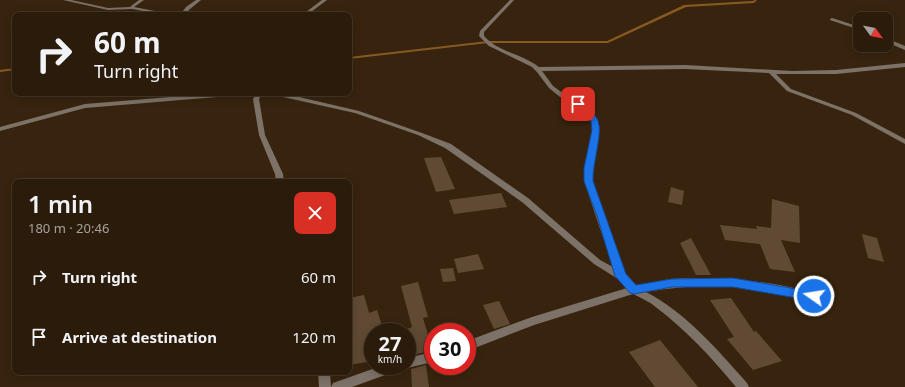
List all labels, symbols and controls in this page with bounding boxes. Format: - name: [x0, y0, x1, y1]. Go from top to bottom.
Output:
- north arrow: [853, 12, 893, 52]
- map controls: [853, 12, 893, 52]
- text: 60 m: [94, 23, 161, 61]
- icon: right: [28, 28, 80, 80]
- text: Turn right: [94, 59, 178, 83]
- pin: [561, 87, 595, 121]
- icon: arrive: [567, 93, 589, 115]
- text: 1 min: [28, 187, 93, 220]
- button: close: [294, 192, 336, 234]
- text: 180 m · 20:46: [28, 219, 109, 237]
- icon: right: [28, 266, 50, 288]
- text: Turn right: [62, 267, 137, 287]
- text: 60 m: [301, 267, 336, 287]
- position arrow: [793, 275, 835, 317]
- speed limit sign: 30: [424, 323, 476, 375]
- icon: arrive: [28, 326, 50, 348]
- text: Arrive at destination: [62, 327, 217, 347]
- text: 120 m: [292, 327, 336, 347]
- text: 27: [379, 330, 401, 357]
- text: km/h: [378, 352, 402, 366]

